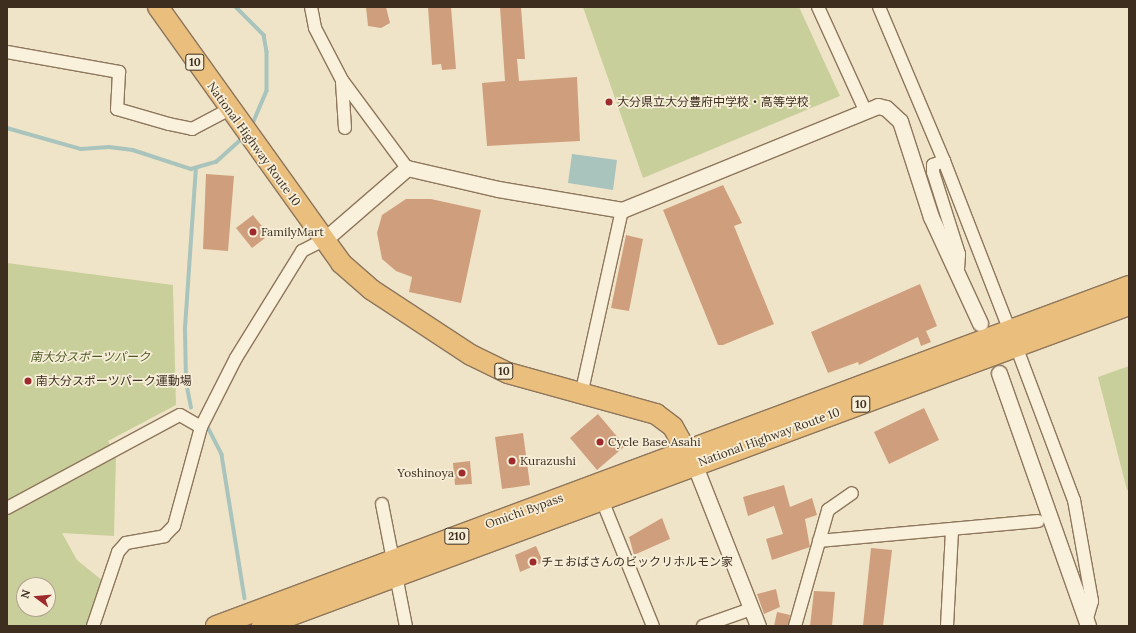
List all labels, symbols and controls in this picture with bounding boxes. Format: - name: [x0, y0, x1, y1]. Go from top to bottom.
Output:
- road number: 10: [185, 53, 205, 71]
- street label: National Highway Route 10: [204, 79, 304, 209]
- place label: 大分県立大分豊府中学校・高等学校: [617, 95, 809, 109]
- marker: 大分県立大分豊府中学校・高等学校: [604, 97, 614, 107]
- place label: FamilyMart: [261, 225, 324, 239]
- marker: FamilyMart: [248, 227, 258, 237]
- park label: 南大分スポーツパーク: [30, 350, 150, 364]
- road number: 10: [494, 362, 514, 380]
- place label: 南大分スポーツパーク運動場: [36, 374, 192, 388]
- marker: 南大分スポーツパーク運動場: [23, 376, 33, 386]
- road number: 10: [851, 395, 871, 413]
- street label: National Highway Route 10: [696, 405, 842, 469]
- place label: Cycle Base Asahi: [608, 435, 701, 449]
- marker: Cycle Base Asahi: [595, 437, 605, 447]
- place label: Kurazushi: [520, 454, 576, 468]
- marker: Kurazushi: [507, 456, 517, 466]
- place label: Yoshinoya: [397, 466, 454, 480]
- marker: Yoshinoya: [457, 468, 467, 478]
- street label: Omichi Bypass: [483, 490, 565, 532]
- road number: 210: [444, 527, 470, 545]
- place label: チェおばさんのビックリホルモン家: [541, 555, 733, 569]
- marker: チェおばさんのビックリホルモン家: [528, 557, 538, 567]
- north arrow: [16, 577, 56, 617]
- text: N: [18, 588, 33, 600]

